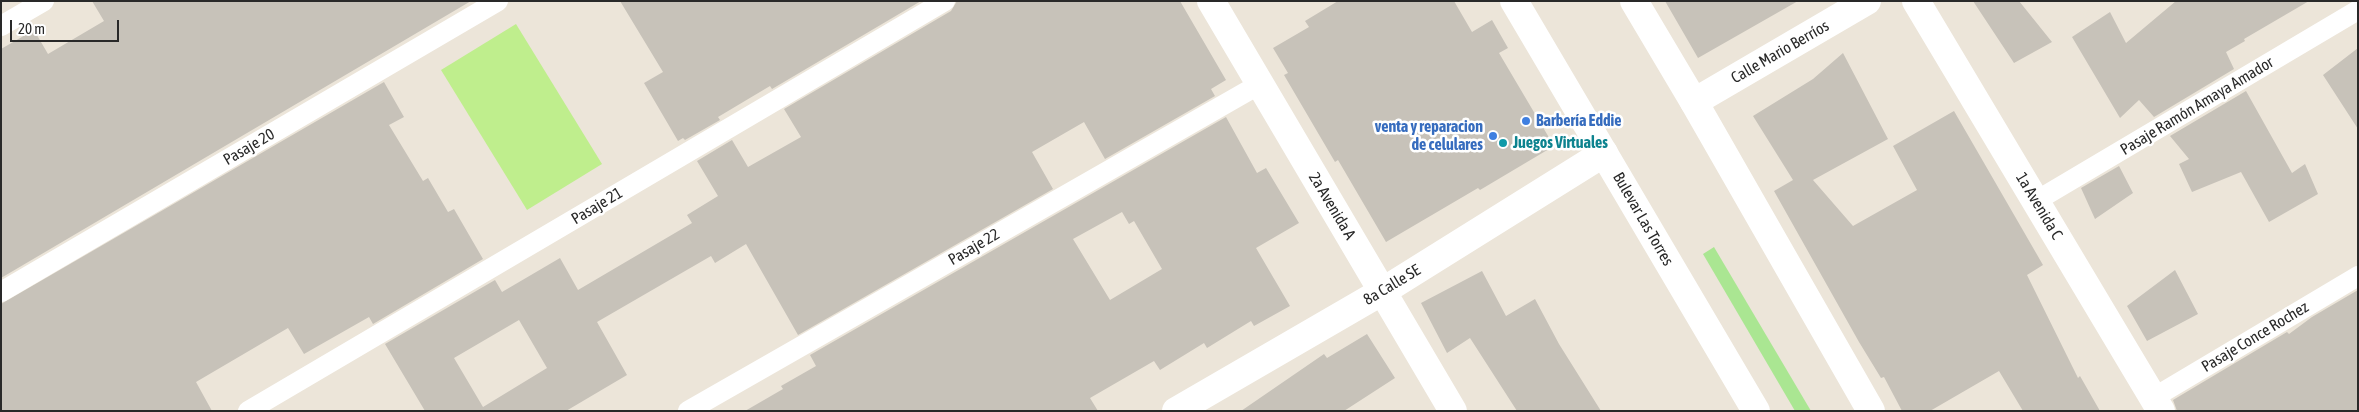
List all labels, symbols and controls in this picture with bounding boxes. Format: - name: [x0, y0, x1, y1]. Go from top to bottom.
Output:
- scale bar: [12, 10, 121, 42]
- street label: Calle Mario Berríos: [1728, 16, 1832, 88]
- text: 20 m: [18, 20, 45, 37]
- street label: Pasaje Ramón Amaya Amador: [2117, 53, 2277, 159]
- place label: Barbería Eddie: [1536, 111, 1622, 131]
- marker: Barbería Eddie: [1520, 115, 1532, 127]
- place label: venta y reparacion de celulares: [1375, 117, 1483, 155]
- street label: Pasaje 20: [220, 125, 278, 169]
- marker: venta y reparacion de celulares: [1487, 130, 1499, 142]
- place label: Juegos Virtuales: [1513, 133, 1608, 153]
- marker: Juegos Virtuales: [1497, 137, 1509, 149]
- street label: 2a Avenida A: [1304, 169, 1360, 243]
- street label: Bulevar Las Torres: [1609, 169, 1677, 269]
- street label: 1a Avenida C: [2012, 169, 2066, 243]
- street label: Pasaje 21: [568, 183, 626, 229]
- street label: Pasaje 22: [945, 225, 1003, 269]
- street label: 8a Calle SE: [1360, 261, 1424, 309]
- street label: Pasaje Conce Rochez: [2198, 298, 2312, 376]

